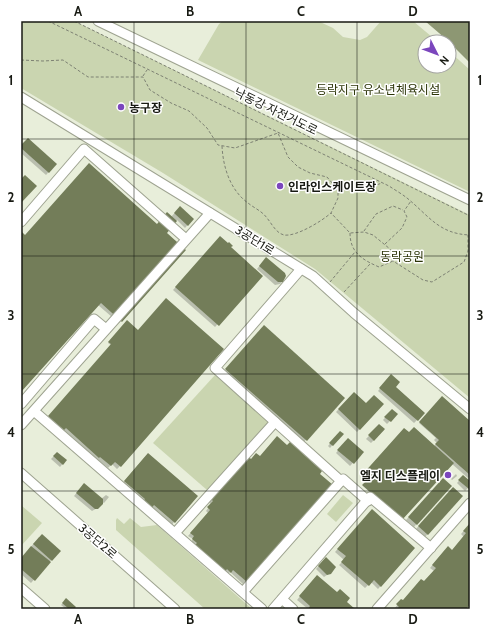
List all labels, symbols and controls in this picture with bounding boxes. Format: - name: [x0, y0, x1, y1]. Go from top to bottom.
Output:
- text: A: [74, 3, 83, 19]
- text: B: [186, 3, 194, 19]
- text: C: [297, 3, 305, 19]
- text: D: [408, 3, 418, 19]
- north arrow: [417, 34, 457, 74]
- text: N: [437, 53, 452, 68]
- text: 1: [9, 72, 13, 88]
- text: 1: [478, 72, 482, 88]
- park label: 등락지구 유소년체육시설: [316, 82, 440, 97]
- street label: 낙동강 자전거도로: [232, 84, 320, 138]
- place label: 농구장: [129, 100, 162, 115]
- marker: 농구장: [116, 102, 126, 112]
- place label: 인라인스케이트장: [288, 179, 376, 194]
- marker: 인라인스케이트장: [275, 181, 285, 191]
- text: 2: [8, 189, 15, 205]
- text: 2: [477, 189, 484, 205]
- street label: 3공단1로: [233, 222, 277, 258]
- park label: 동락공원: [380, 249, 424, 264]
- text: 3: [7, 307, 15, 323]
- text: 3: [476, 307, 484, 323]
- text: 4: [7, 424, 15, 440]
- text: 4: [476, 424, 484, 440]
- place label: 엘지 디스플레이: [360, 468, 440, 483]
- marker: 엘지 디스플레이: [443, 470, 453, 480]
- street label: 3공단2로: [76, 520, 120, 562]
- text: 5: [8, 541, 15, 557]
- text: 5: [477, 541, 484, 557]
- text: A: [74, 611, 83, 627]
- text: B: [186, 611, 194, 627]
- text: C: [297, 611, 305, 627]
- text: D: [408, 611, 418, 627]

